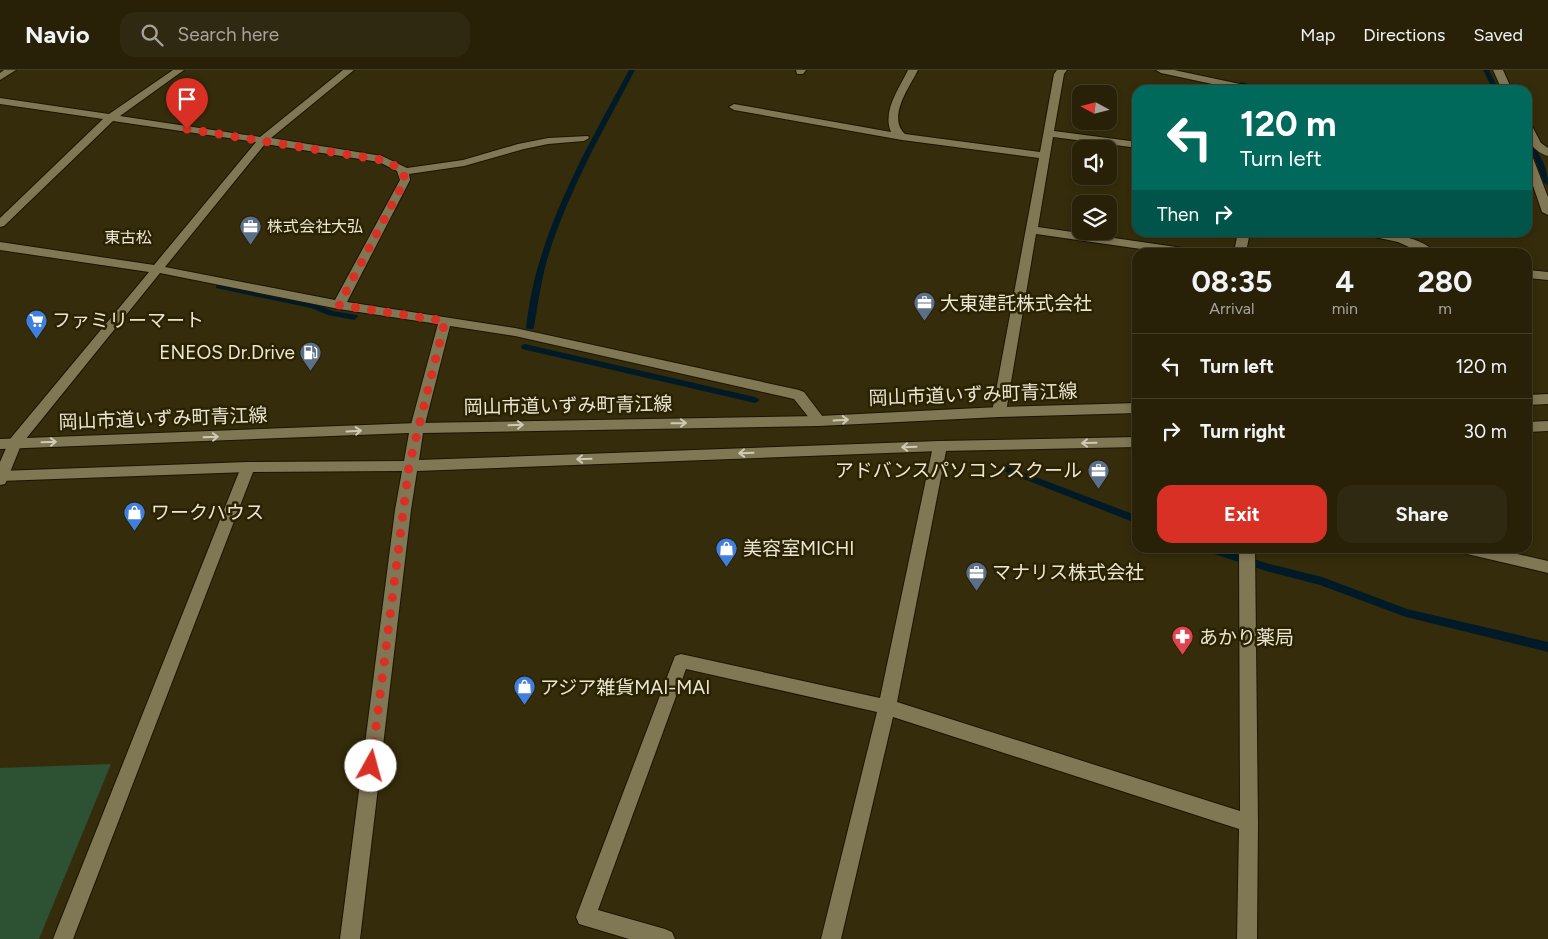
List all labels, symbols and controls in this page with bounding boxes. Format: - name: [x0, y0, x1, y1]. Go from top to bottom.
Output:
- search box: [120, 12, 470, 57]
- text: Navio: [25, 20, 90, 49]
- icon: search: [138, 21, 166, 49]
- text: Search here: [178, 23, 279, 46]
- text: Map: [1300, 24, 1335, 46]
- text: Directions: [1363, 24, 1445, 46]
- text: Saved: [1473, 24, 1523, 46]
- pin: [166, 78, 208, 129]
- icon: arrive: [173, 85, 201, 113]
- north arrow: [1072, 85, 1118, 130]
- map controls: [1072, 85, 1117, 240]
- text: 120 m: [1240, 103, 1337, 145]
- icon: left: [1157, 105, 1222, 170]
- button: sound: [1072, 140, 1117, 185]
- text: Turn left: [1240, 145, 1322, 172]
- button: layers: [1072, 195, 1117, 240]
- icon: right: [1209, 200, 1237, 228]
- text: Then: [1157, 203, 1199, 226]
- office icon: 株式会社大弘: [239, 214, 263, 245]
- place label: 株式会社大弘: [267, 217, 363, 236]
- district label: 東古松: [104, 228, 152, 247]
- text: 08:35: [1191, 263, 1272, 300]
- text: 4: [1335, 263, 1354, 300]
- text: 280: [1417, 263, 1473, 300]
- office icon: 大東建託株式会社: [912, 291, 936, 322]
- place label: 大東建託株式会社: [940, 292, 1092, 315]
- text: Arrival: [1209, 299, 1254, 318]
- text: min: [1332, 299, 1358, 318]
- text: m: [1438, 299, 1452, 318]
- supermarket icon: ファミリーマート: [24, 308, 48, 339]
- place label: ファミリーマート: [52, 309, 204, 332]
- fuel station icon: ENEOS Dr.Drive: [299, 340, 323, 371]
- place label: ENEOS Dr.Drive: [159, 341, 295, 364]
- icon: left: [1157, 352, 1185, 380]
- text: Turn left: [1200, 355, 1274, 378]
- text: 120 m: [1455, 355, 1507, 378]
- street label: 岡山市道いずみ町青江線: [868, 379, 1078, 410]
- street label: 岡山市道いずみ町青江線: [463, 392, 673, 419]
- street label: 岡山市道いずみ町青江線: [58, 403, 268, 434]
- one-way arrow: [833, 415, 849, 424]
- icon: right: [1157, 417, 1185, 445]
- one-way arrow: [670, 418, 687, 428]
- text: Turn right: [1200, 420, 1286, 443]
- text: 30 m: [1464, 420, 1507, 443]
- one-way arrow: [508, 421, 524, 430]
- one-way arrow: [346, 426, 362, 436]
- one-way arrow: [203, 432, 219, 441]
- one-way arrow: [40, 438, 56, 447]
- one-way arrow: [1081, 438, 1098, 448]
- one-way arrow: [901, 442, 917, 451]
- one-way arrow: [739, 448, 755, 458]
- one-way arrow: [576, 454, 592, 464]
- office icon: アドバンスパソコンスクール: [1086, 458, 1110, 489]
- place label: アドバンスパソコンスクール: [835, 459, 1082, 482]
- button: Exit: [1157, 485, 1327, 543]
- button: Share: [1337, 485, 1507, 543]
- shop icon: ワークハウス: [123, 500, 147, 531]
- place label: ワークハウス: [151, 501, 264, 524]
- shop icon: 美容室MICHI: [715, 536, 739, 567]
- place label: 美容室MICHI: [743, 537, 854, 560]
- office icon: マナリス株式会社: [964, 560, 988, 591]
- place label: マナリス株式会社: [992, 561, 1144, 584]
- pharmacy icon: あかり薬局: [1171, 625, 1195, 656]
- place label: あかり薬局: [1199, 626, 1294, 649]
- shop icon: アジア雑貨MAI-MAI: [512, 675, 536, 706]
- place label: アジア雑貨MAI-MAI: [540, 676, 710, 699]
- position arrow: [344, 739, 396, 791]

